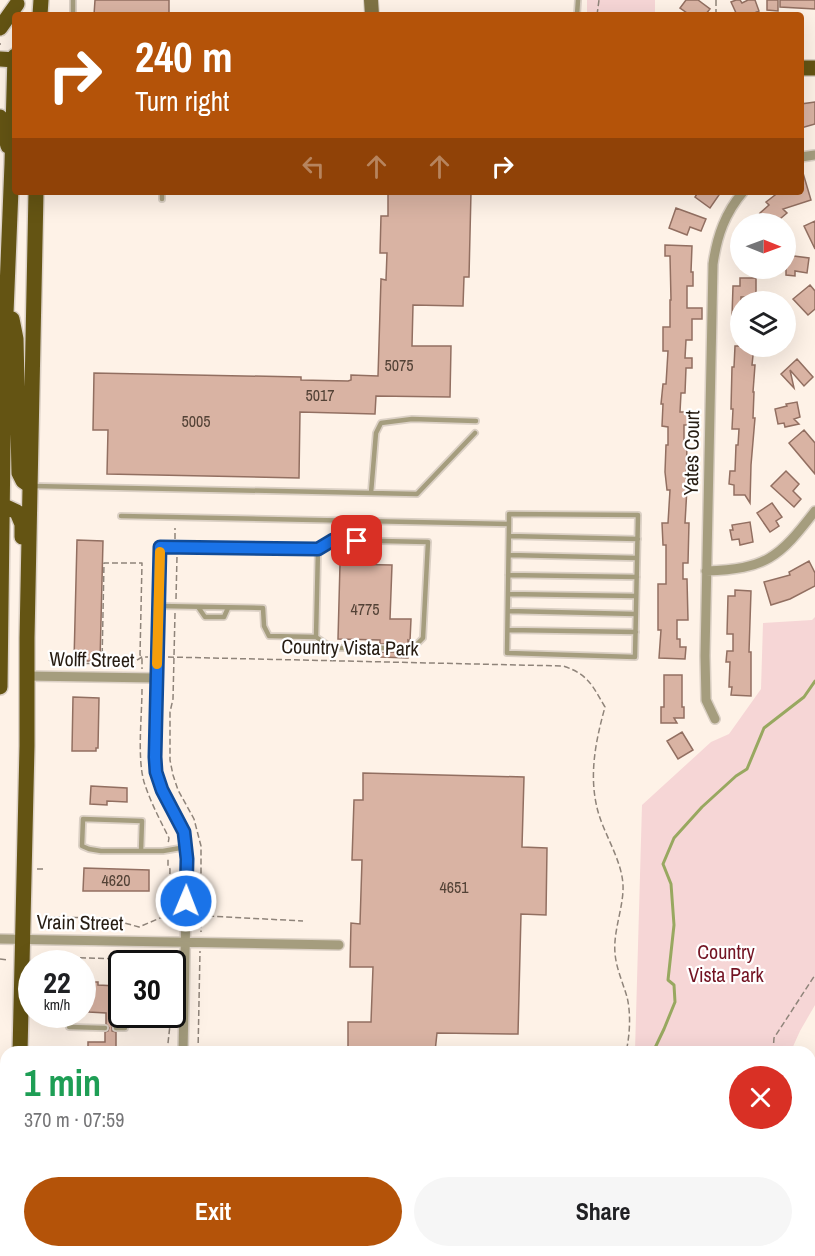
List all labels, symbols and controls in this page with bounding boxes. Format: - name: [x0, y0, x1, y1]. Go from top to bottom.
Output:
- text: 240 m: [135, 29, 233, 85]
- icon: right: [36, 36, 114, 114]
- text: Turn right: [135, 83, 229, 119]
- icon: left: [297, 150, 330, 183]
- icon: ahead: [360, 150, 393, 183]
- icon: ahead: [423, 150, 456, 183]
- icon: right: [486, 150, 519, 183]
- north arrow: [730, 213, 796, 279]
- map controls: [730, 213, 796, 357]
- button: layers: [730, 291, 796, 357]
- house number: 5075: [384, 354, 414, 376]
- house number: 5017: [305, 384, 335, 406]
- house number: 5005: [181, 410, 211, 432]
- street label: Yates Court: [677, 410, 705, 496]
- pin: [331, 515, 382, 566]
- icon: arrive: [340, 524, 373, 557]
- house number: 4775: [350, 598, 380, 620]
- street label: Country Vista Park: [281, 632, 420, 662]
- street label: Wolff Street: [49, 645, 135, 673]
- house number: 4620: [101, 869, 131, 891]
- position arrow: [154, 869, 218, 933]
- house number: 4651: [439, 876, 469, 898]
- street label: Vrain Street: [36, 908, 124, 936]
- park label: Country Vista Park: [688, 938, 764, 988]
- speed limit sign: 30: [108, 950, 186, 1028]
- text: 22: [43, 962, 71, 1002]
- text: km/h: [44, 994, 70, 1015]
- text: 1 min: [24, 1059, 101, 1107]
- button: close: [729, 1066, 792, 1129]
- text: 370 m · 07:59: [24, 1106, 124, 1133]
- button: Exit: [24, 1177, 402, 1246]
- button: Share: [414, 1177, 792, 1246]

